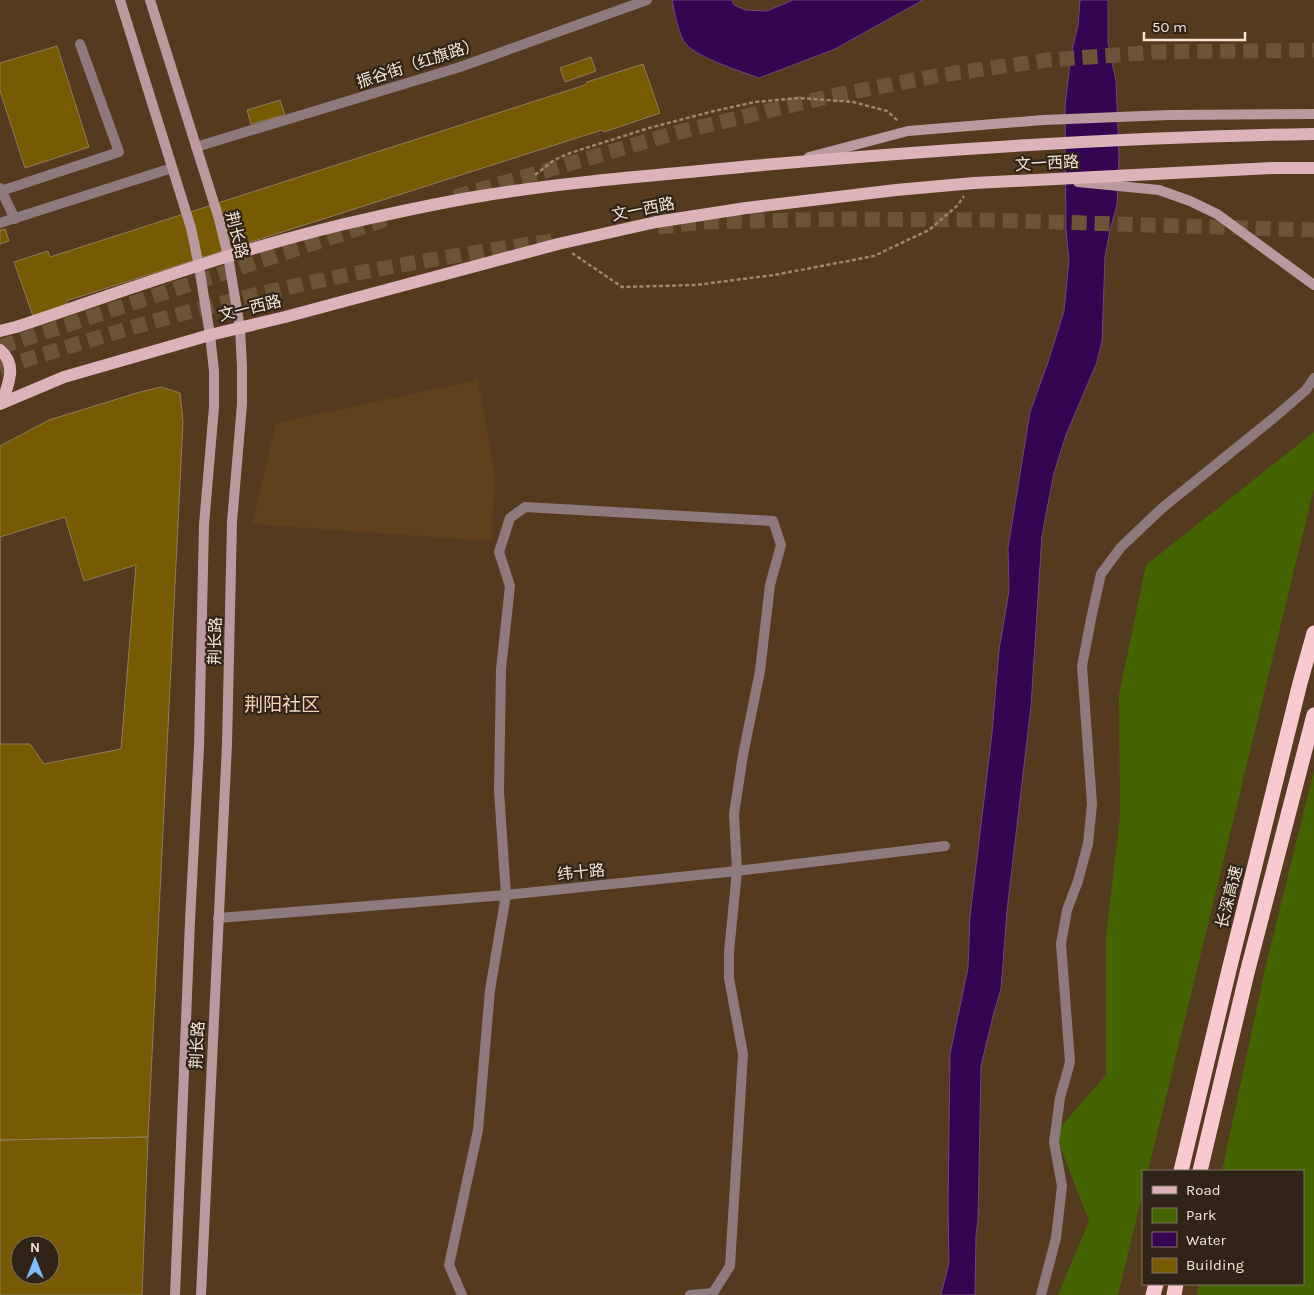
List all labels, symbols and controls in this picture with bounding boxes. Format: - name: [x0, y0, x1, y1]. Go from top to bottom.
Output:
- scale bar: [1144, 10, 1245, 42]
- text: 50 m: [1152, 18, 1187, 36]
- street label: 振谷街（红旗路）: [354, 34, 482, 92]
- street label: 文一西路: [1015, 152, 1079, 174]
- street label: 文一西路: [610, 194, 676, 224]
- street label: 荆长路: [222, 209, 252, 261]
- street label: 文一西路: [217, 291, 283, 325]
- street label: 荆长路: [205, 617, 225, 665]
- district label: 荆阳社区: [244, 694, 320, 716]
- street label: 纬十路: [556, 860, 606, 884]
- street label: 长深高速: [1212, 864, 1246, 930]
- street label: 荆长路: [186, 1021, 208, 1069]
- legend: [1142, 1170, 1304, 1285]
- text: Road: [1186, 1181, 1221, 1199]
- text: Park: [1186, 1206, 1216, 1224]
- text: Water: [1186, 1231, 1227, 1249]
- north arrow: [10, 1235, 60, 1285]
- text: N: [30, 1239, 40, 1256]
- text: Building: [1186, 1256, 1244, 1274]

